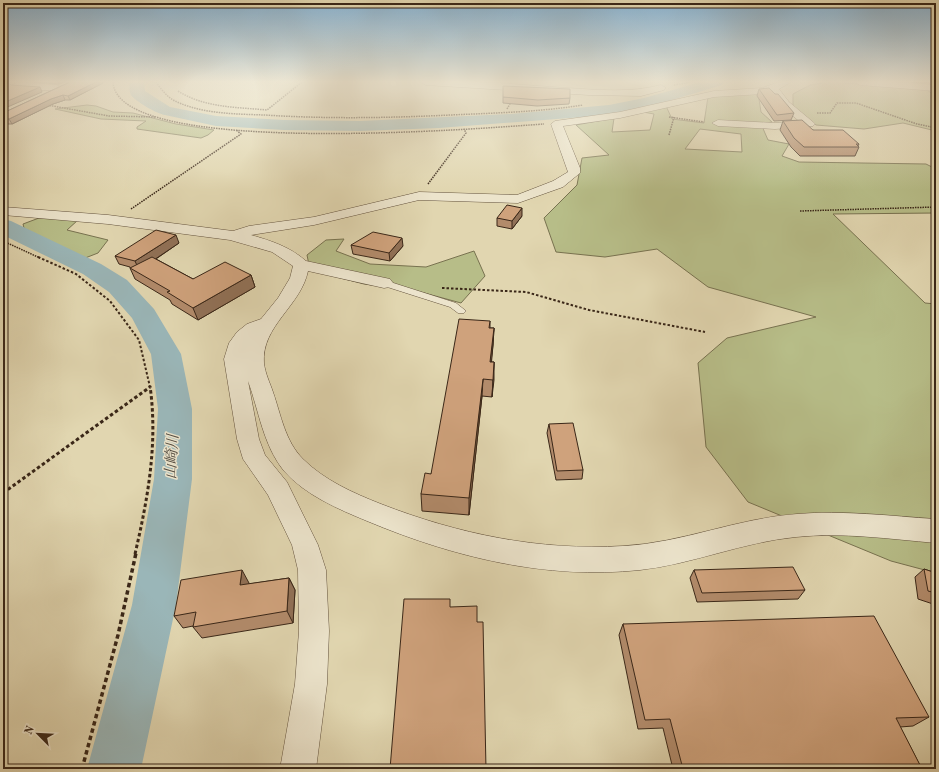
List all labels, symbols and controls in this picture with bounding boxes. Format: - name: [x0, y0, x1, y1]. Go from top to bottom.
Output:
- water label: 山崎川: [162, 432, 182, 480]
- north arrow: [18, 714, 58, 754]
- text: N: [24, 724, 37, 737]

